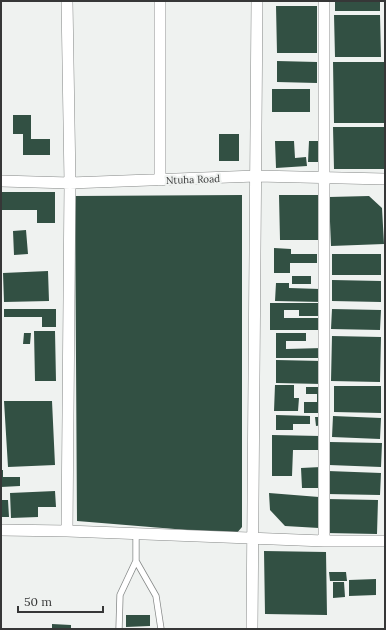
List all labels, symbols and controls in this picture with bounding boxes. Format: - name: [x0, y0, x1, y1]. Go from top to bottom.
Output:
- street label: Ntuha Road: [166, 172, 220, 187]
- scale bar: [18, 588, 103, 614]
- text: 50 m: [24, 594, 52, 609]

